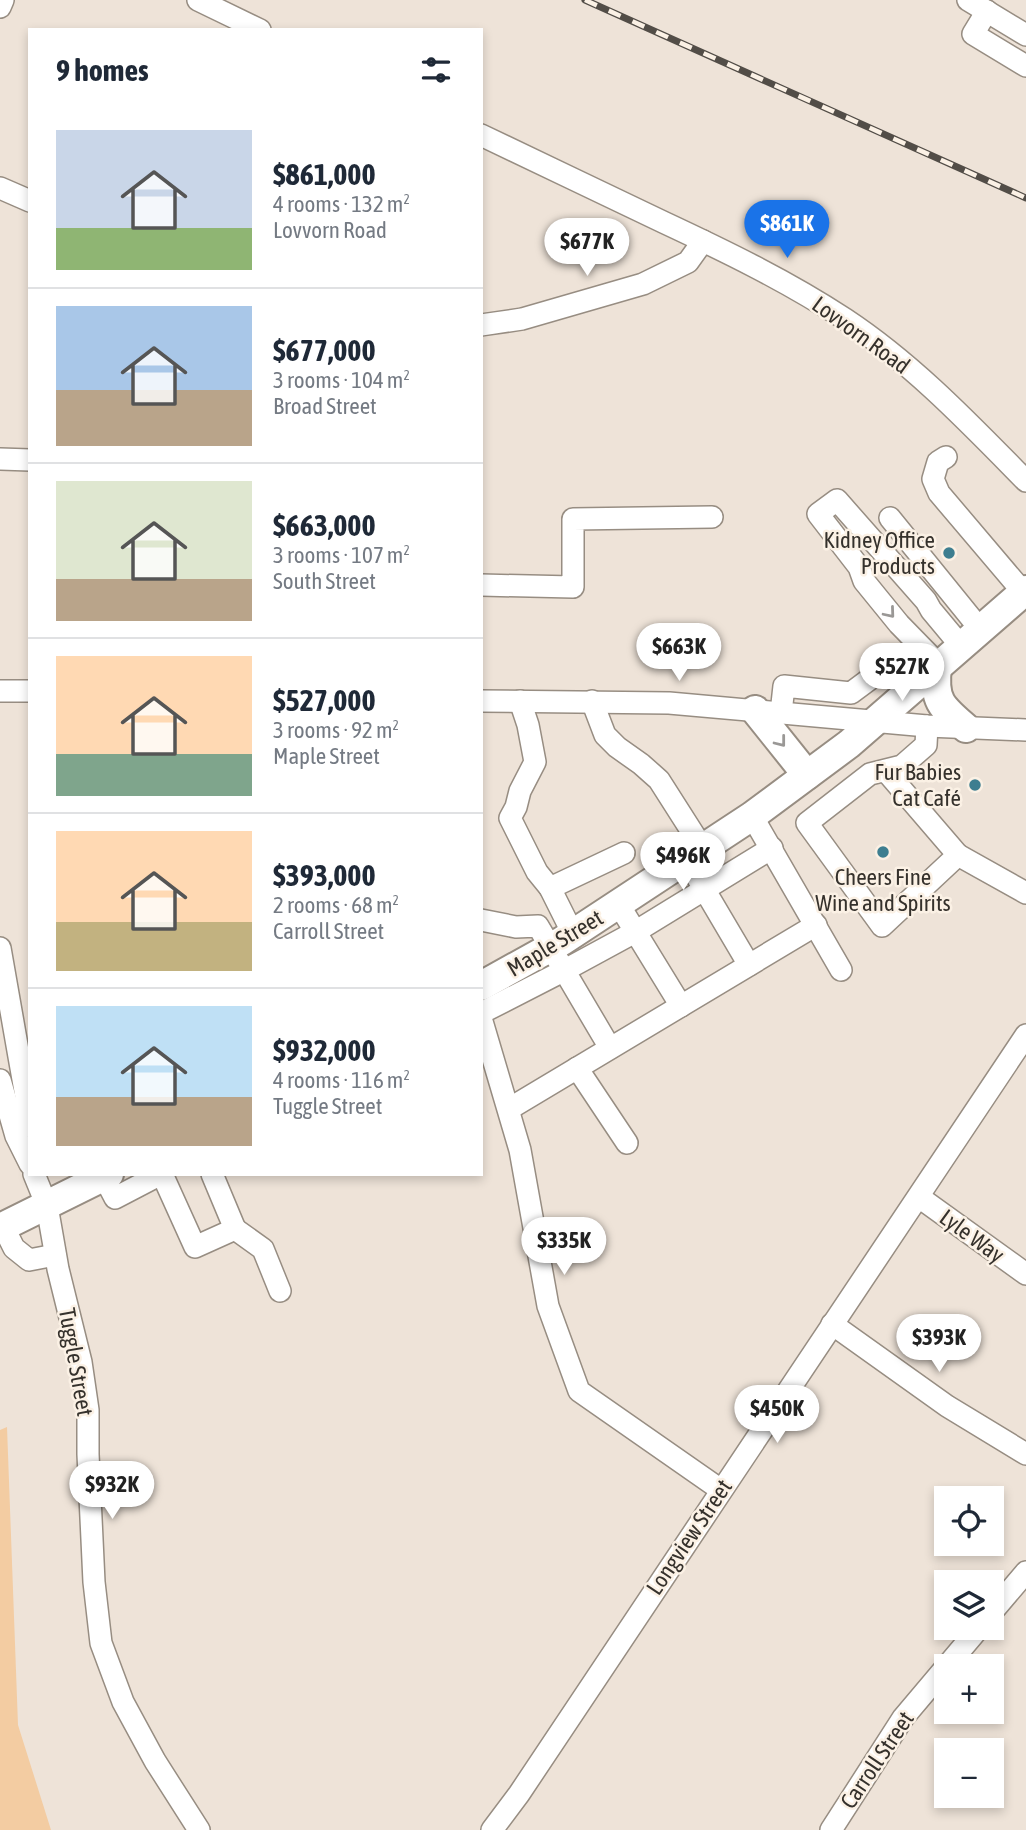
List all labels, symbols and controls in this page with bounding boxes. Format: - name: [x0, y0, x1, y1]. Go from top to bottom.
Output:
- icon: filters: [417, 51, 455, 89]
- text: 9 homes: [56, 53, 149, 87]
- text: $861,000: [273, 157, 376, 191]
- icon: home: [112, 158, 196, 242]
- text: 4 rooms · 132 m²: [273, 191, 410, 217]
- pin: $861K: [738, 201, 836, 260]
- text: $861K: [760, 210, 814, 236]
- text: Lovvorn Road: [273, 217, 387, 243]
- pin: $677K: [538, 218, 636, 278]
- text: $677K: [560, 228, 614, 254]
- street label: Lovvorn Road: [807, 291, 915, 379]
- text: $677,000: [273, 333, 376, 367]
- icon: home: [112, 334, 196, 418]
- text: 3 rooms · 104 m²: [273, 367, 410, 393]
- text: Broad Street: [273, 393, 377, 419]
- text: $663,000: [273, 508, 376, 542]
- icon: home: [112, 509, 196, 593]
- place label: Kidney Office Products: [823, 527, 935, 579]
- text: 3 rooms · 107 m²: [273, 542, 410, 568]
- marker: Kidney Office Products: [941, 545, 957, 561]
- text: South Street: [273, 568, 376, 594]
- one-way arrow: [882, 604, 894, 617]
- pin: $663K: [630, 624, 728, 683]
- text: $663K: [652, 633, 706, 659]
- pin: $527K: [853, 644, 951, 703]
- text: $527K: [875, 653, 929, 679]
- text: $527,000: [273, 683, 376, 717]
- icon: home: [112, 684, 196, 768]
- text: 3 rooms · 92 m²: [273, 717, 399, 743]
- one-way arrow: [773, 735, 786, 747]
- text: Maple Street: [273, 743, 380, 769]
- place label: Fur Babies Cat Café: [875, 759, 961, 811]
- marker: Fur Babies Cat Café: [967, 777, 983, 793]
- pin: $496K: [634, 832, 732, 892]
- text: $496K: [656, 842, 710, 868]
- marker: Cheers Fine Wine and Spirits: [875, 844, 891, 860]
- text: $393,000: [273, 858, 376, 892]
- icon: home: [112, 859, 196, 943]
- place label: Cheers Fine Wine and Spirits: [815, 864, 951, 916]
- text: 2 rooms · 68 m²: [273, 892, 399, 918]
- street label: Maple Street: [502, 904, 608, 982]
- text: Carroll Street: [273, 918, 384, 944]
- text: $932,000: [273, 1033, 376, 1067]
- icon: home: [112, 1034, 196, 1118]
- text: 4 rooms · 116 m²: [273, 1067, 410, 1093]
- text: Tuggle Street: [273, 1093, 382, 1119]
- street label: Lyle Way: [935, 1204, 1009, 1268]
- pin: $335K: [515, 1218, 613, 1277]
- text: $335K: [537, 1227, 591, 1253]
- street label: Tuggle Street: [54, 1306, 98, 1418]
- pin: $393K: [890, 1314, 988, 1374]
- text: $393K: [912, 1324, 966, 1350]
- pin: $450K: [728, 1386, 826, 1445]
- text: $450K: [750, 1395, 804, 1421]
- pin: $932K: [63, 1462, 161, 1521]
- text: $932K: [85, 1471, 139, 1497]
- street label: Longview Street: [641, 1475, 737, 1599]
- map controls: [934, 1486, 1004, 1808]
- button: locate: [934, 1486, 1004, 1556]
- button: layers: [934, 1570, 1004, 1640]
- button: +: [934, 1654, 1004, 1724]
- street label: Carroll Street: [835, 1707, 919, 1813]
- button: −: [934, 1738, 1004, 1808]

